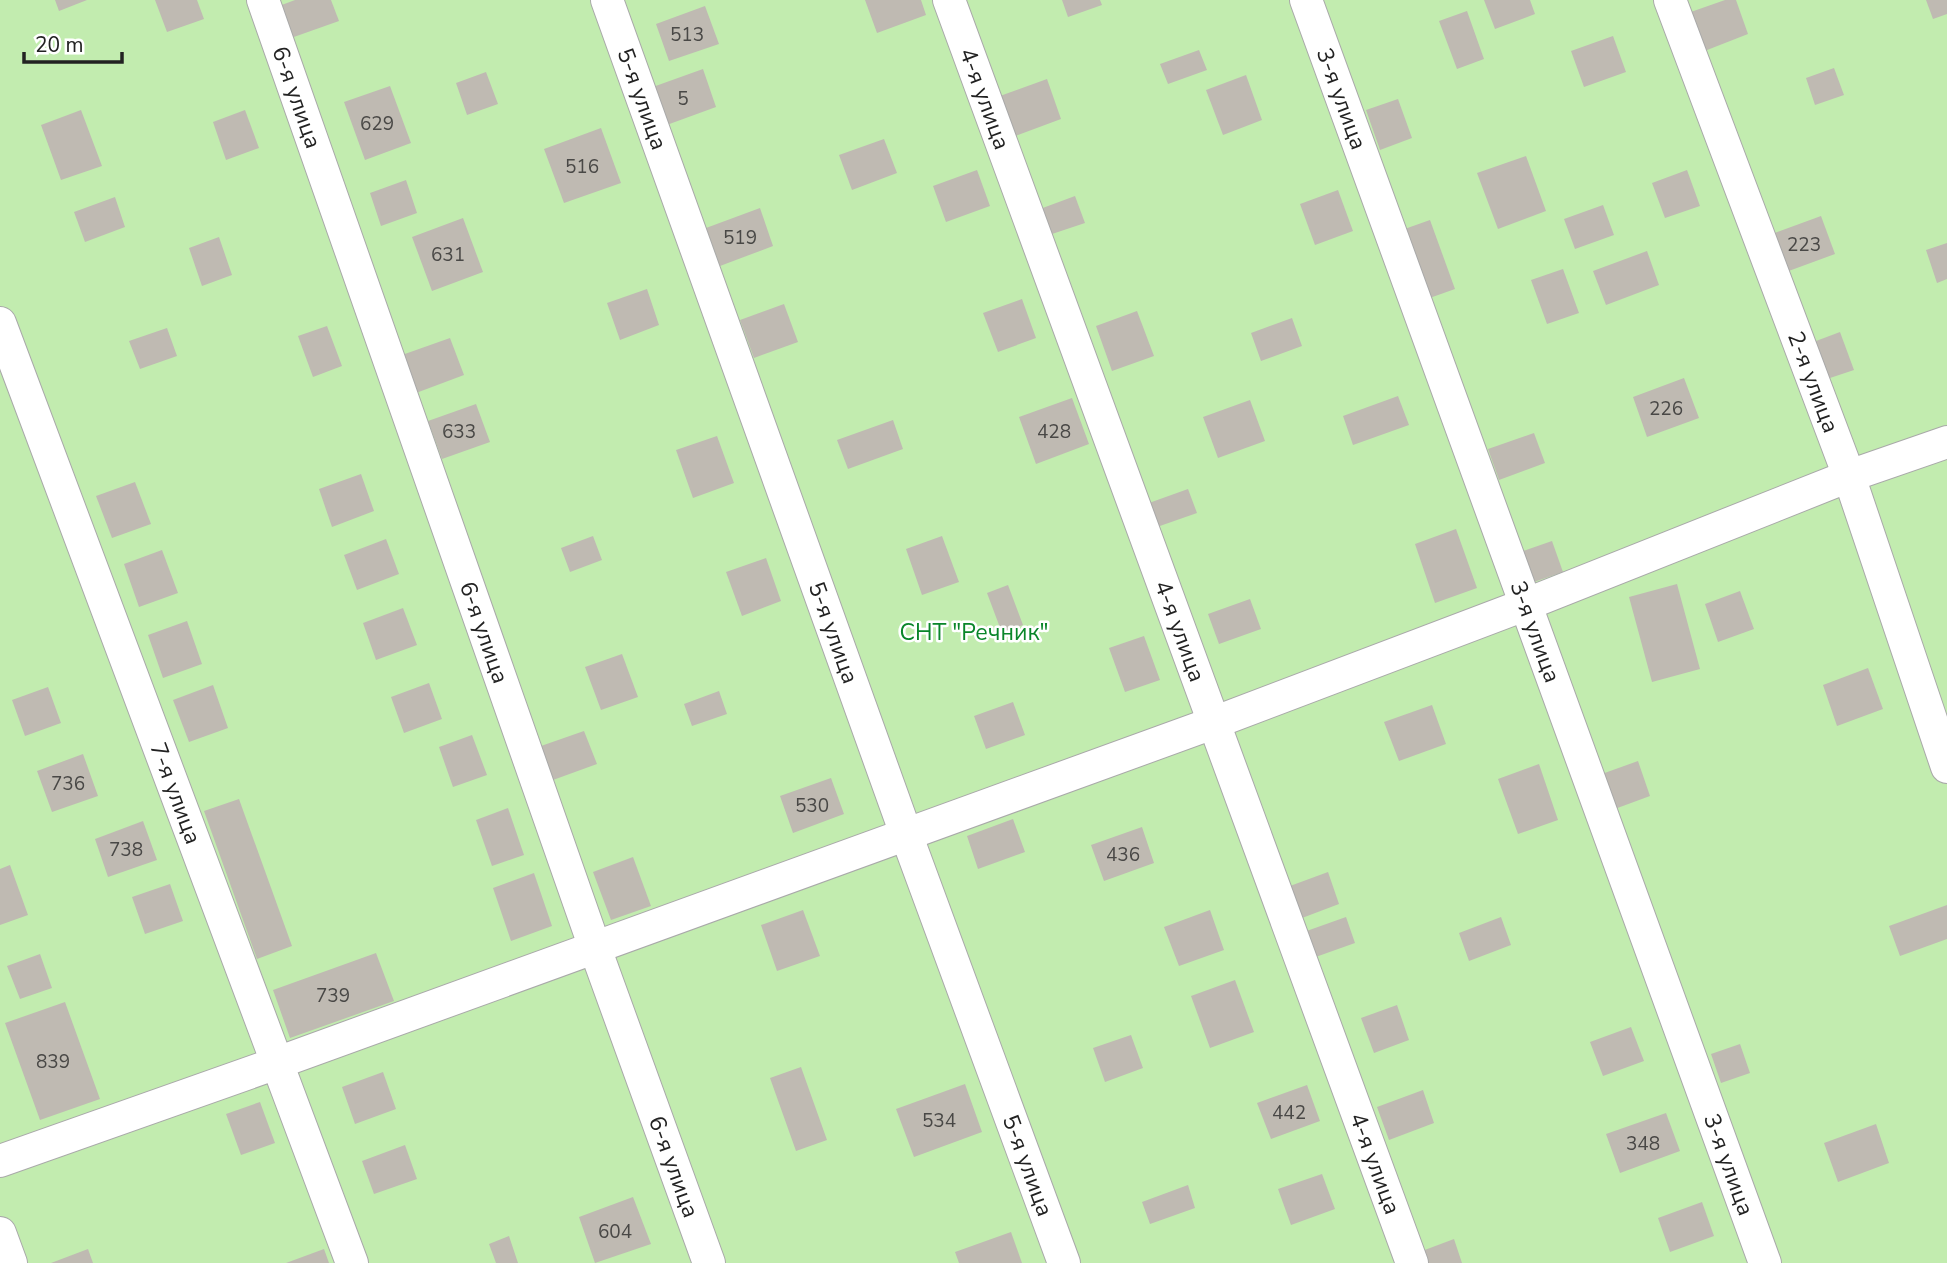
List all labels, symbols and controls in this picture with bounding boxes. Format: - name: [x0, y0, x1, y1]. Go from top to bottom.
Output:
- scale bar: [24, 21, 122, 65]
- house number: 513: [670, 22, 704, 48]
- text: 20 m: [35, 31, 84, 59]
- street label: 6-я улица: [264, 42, 329, 153]
- street label: 5-я улица: [609, 44, 674, 154]
- street label: 4-я улица: [952, 44, 1017, 154]
- street label: 3-я улица: [1309, 44, 1374, 154]
- house number: 5: [677, 86, 689, 112]
- house number: 629: [360, 111, 394, 137]
- house number: 516: [565, 154, 599, 180]
- house number: 519: [723, 225, 757, 251]
- house number: 223: [1787, 232, 1821, 258]
- house number: 631: [431, 242, 465, 268]
- street label: 2-я улица: [1780, 327, 1846, 437]
- house number: 226: [1649, 396, 1683, 422]
- house number: 633: [442, 419, 476, 445]
- house number: 428: [1037, 419, 1071, 445]
- street label: 4-я улица: [1147, 576, 1213, 686]
- street label: 6-я улица: [452, 577, 516, 688]
- street label: 3-я улица: [1502, 577, 1568, 687]
- street label: 5-я улица: [801, 578, 866, 688]
- park label: СНТ "Речник": [899, 617, 1049, 648]
- street label: 7-я улица: [142, 738, 209, 848]
- house number: 736: [51, 771, 85, 797]
- house number: 530: [795, 793, 829, 819]
- house number: 738: [109, 837, 143, 863]
- house number: 436: [1106, 842, 1140, 868]
- house number: 739: [316, 983, 350, 1009]
- house number: 839: [36, 1049, 70, 1075]
- house number: 442: [1272, 1100, 1306, 1126]
- house number: 534: [922, 1108, 956, 1134]
- street label: 4-я улица: [1342, 1108, 1408, 1219]
- street label: 5-я улица: [995, 1110, 1060, 1221]
- street label: 3-я улица: [1696, 1110, 1761, 1220]
- street label: 6-я улица: [641, 1112, 706, 1222]
- house number: 348: [1626, 1131, 1660, 1157]
- house number: 604: [598, 1219, 632, 1245]

